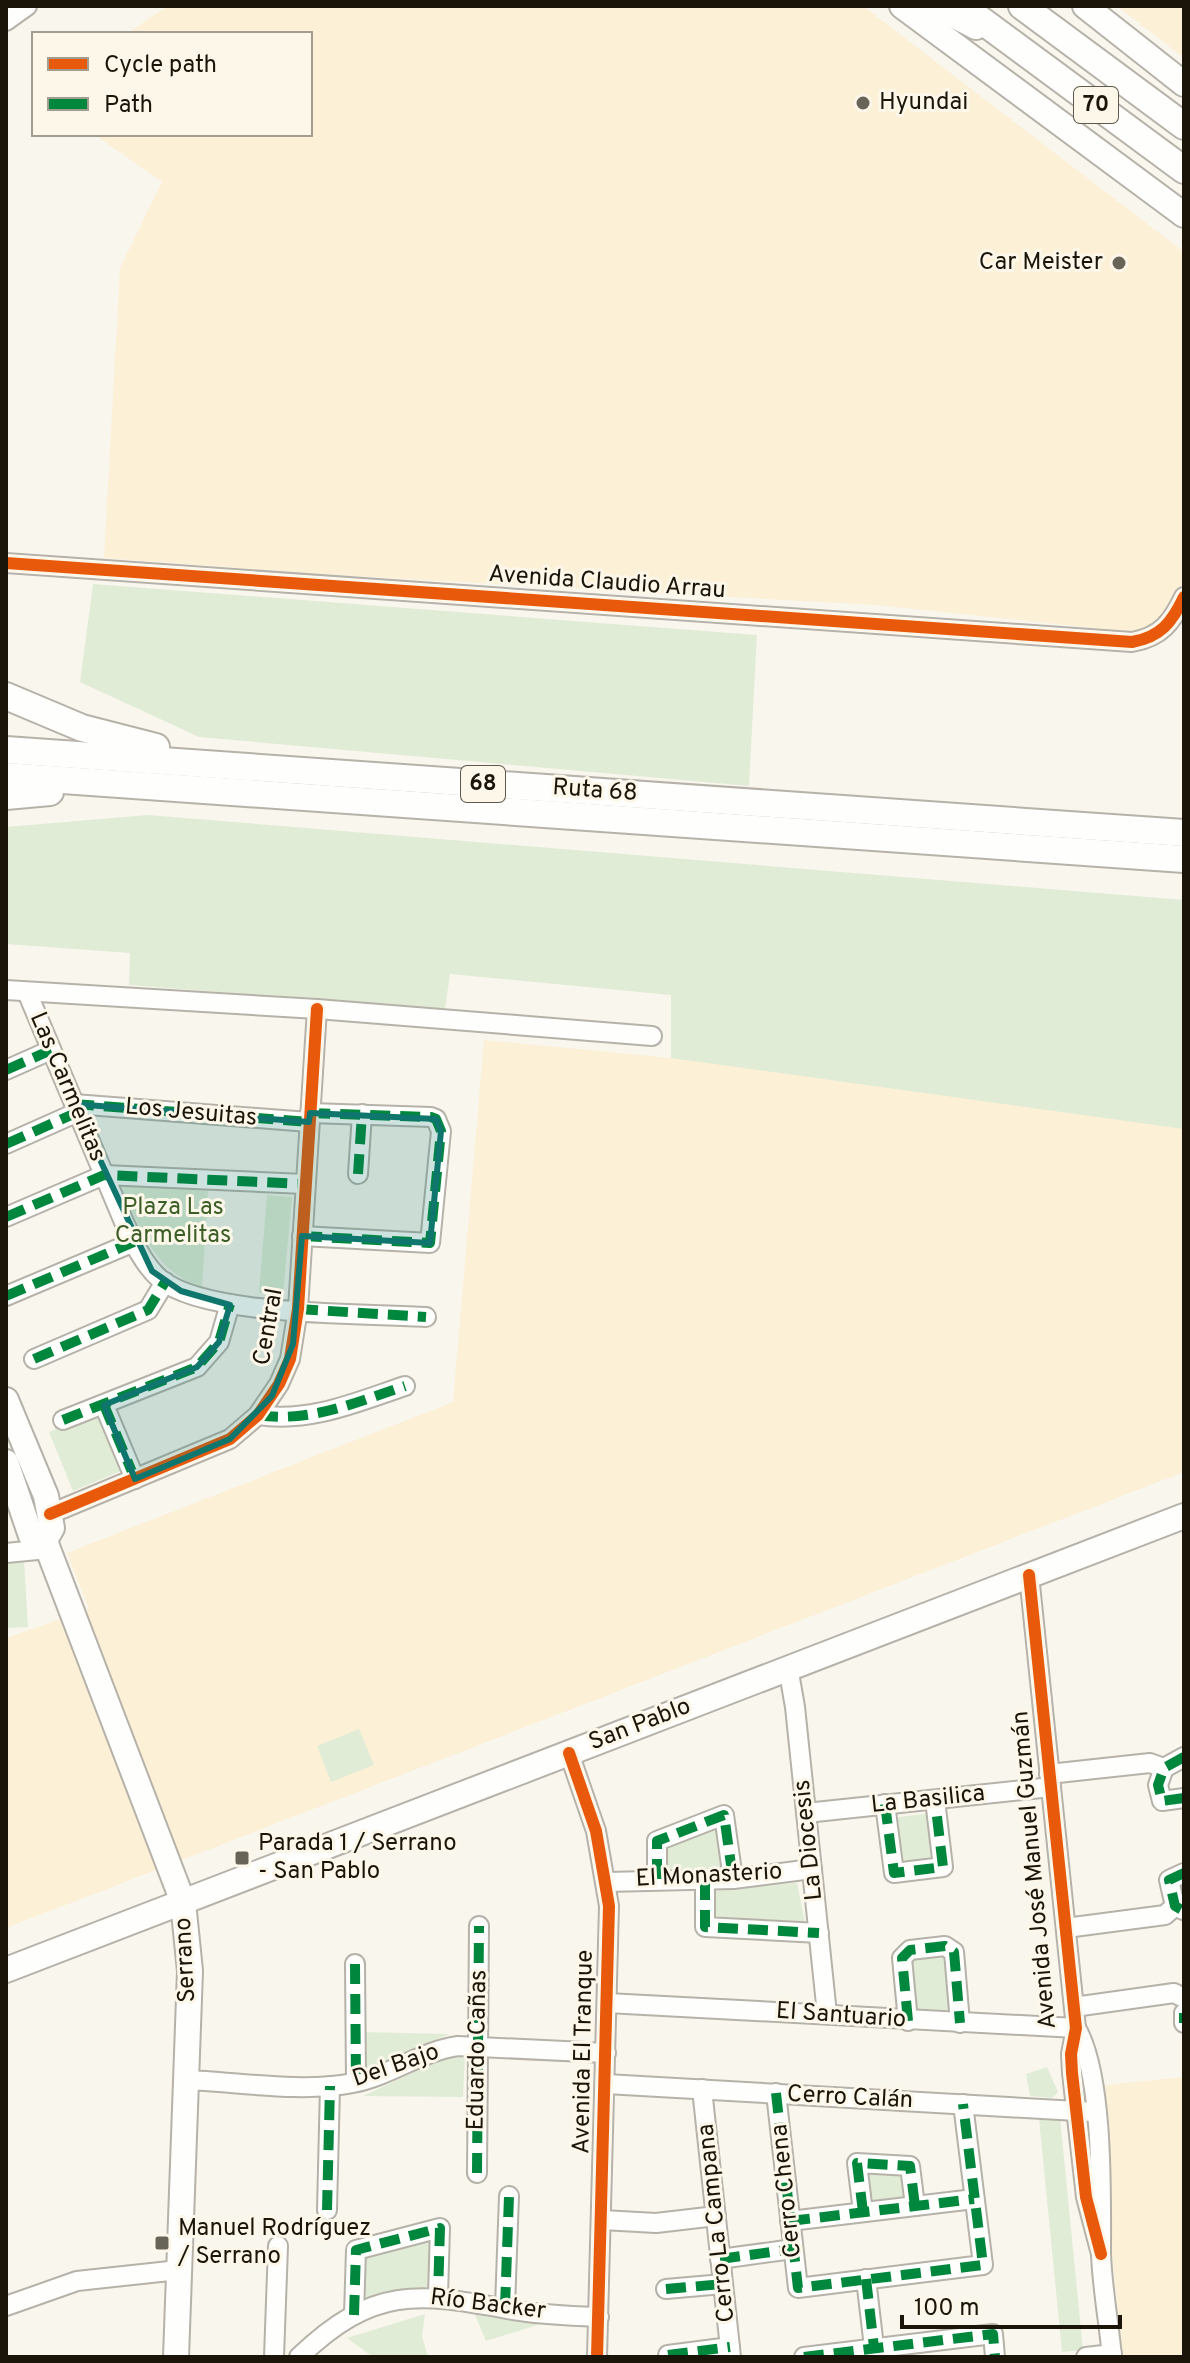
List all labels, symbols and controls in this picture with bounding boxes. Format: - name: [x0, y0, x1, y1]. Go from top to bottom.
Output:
- legend: [32, 32, 312, 136]
- text: Cycle path: [104, 51, 217, 81]
- road number: 70: [1074, 87, 1118, 123]
- place label: Hyundai: [879, 88, 968, 118]
- text: Path: [104, 91, 153, 121]
- marker: Hyundai: [854, 94, 872, 112]
- place label: Car Meister: [979, 248, 1103, 278]
- marker: Car Meister: [1110, 254, 1128, 272]
- street label: Avenida Claudio Arrau: [487, 560, 727, 606]
- road number: 68: [461, 766, 505, 802]
- street label: Ruta 68: [551, 773, 639, 809]
- street label: Las Carmelitas: [22, 1008, 112, 1166]
- street label: Los Jesuitas: [124, 1092, 258, 1134]
- park label: Plaza Las Carmelitas: [115, 1193, 231, 1251]
- street label: Central: [247, 1286, 291, 1368]
- street label: San Pablo: [585, 1692, 695, 1758]
- street label: Avenida José Manuel Guzmán: [1006, 1710, 1064, 2030]
- street label: La Diocesis: [788, 1778, 830, 1902]
- street label: La Basilica: [870, 1779, 986, 1821]
- place label: Parada 1 / Serrano - San Pablo: [258, 1829, 457, 1887]
- marker: Parada 1 / Serrano - San Pablo: [233, 1849, 251, 1867]
- street label: El Monasterio: [635, 1857, 783, 1895]
- street label: Serrano: [169, 1917, 203, 2003]
- street label: Avenida El Tranque: [567, 1950, 601, 2154]
- street label: Eduardo Cañas: [462, 1969, 494, 2131]
- street label: El Santuario: [775, 1996, 907, 2036]
- street label: Del Bajo: [349, 2037, 443, 2095]
- street label: Cerro Calán: [786, 2080, 914, 2116]
- street label: Cerro La Campana: [692, 2122, 742, 2324]
- street label: Cerro Chena: [765, 2123, 809, 2259]
- place label: Manuel Rodríguez / Serrano: [177, 2214, 371, 2272]
- marker: Manuel Rodríguez / Serrano: [153, 2234, 171, 2252]
- scale bar: [902, 2279, 1120, 2329]
- street label: Río Backer: [428, 2283, 548, 2327]
- text: 100 m: [914, 2294, 980, 2324]

